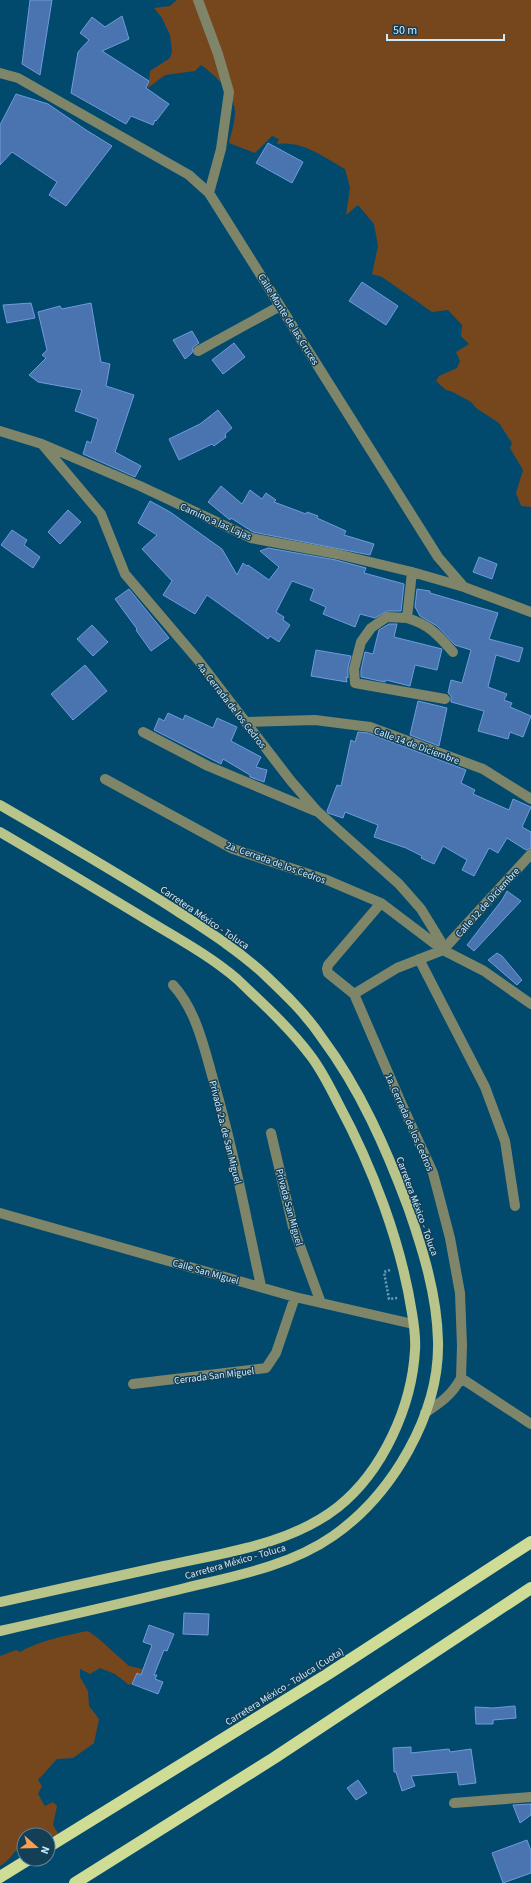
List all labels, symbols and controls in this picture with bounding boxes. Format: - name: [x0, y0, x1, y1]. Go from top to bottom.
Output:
- scale bar: [387, 16, 504, 42]
- text: 50 m: [393, 22, 417, 39]
- street label: Calle Monte de las Cruces: [254, 271, 322, 368]
- street label: Camino a las Lajas: [178, 500, 254, 544]
- street label: 4a. Cerrada de los Cedros: [193, 660, 269, 751]
- street label: Calle 14 de Diciembre: [372, 724, 461, 768]
- street label: 2a. Cerrada de los Cedros: [224, 838, 328, 888]
- street label: Calle 12 de Diciembre: [452, 865, 523, 941]
- street label: Carretera México - Toluca: [157, 883, 252, 953]
- street label: 1a. Cerrada de los Cedros: [381, 1071, 437, 1173]
- street label: Privada 2a. de San Miguel: [205, 1079, 245, 1186]
- street label: Carretera México - Toluca: [393, 1155, 442, 1258]
- street label: Privada San Miguel: [272, 1167, 306, 1248]
- street label: Calle San Miguel: [171, 1256, 241, 1288]
- street label: Cerrada San Miguel: [173, 1364, 255, 1388]
- street label: Carretera México - Toluca: [183, 1541, 287, 1583]
- street label: Carretera México - Toluca (Cuota): [223, 1645, 346, 1729]
- north arrow: [16, 1827, 56, 1867]
- text: N: [37, 1844, 53, 1856]

